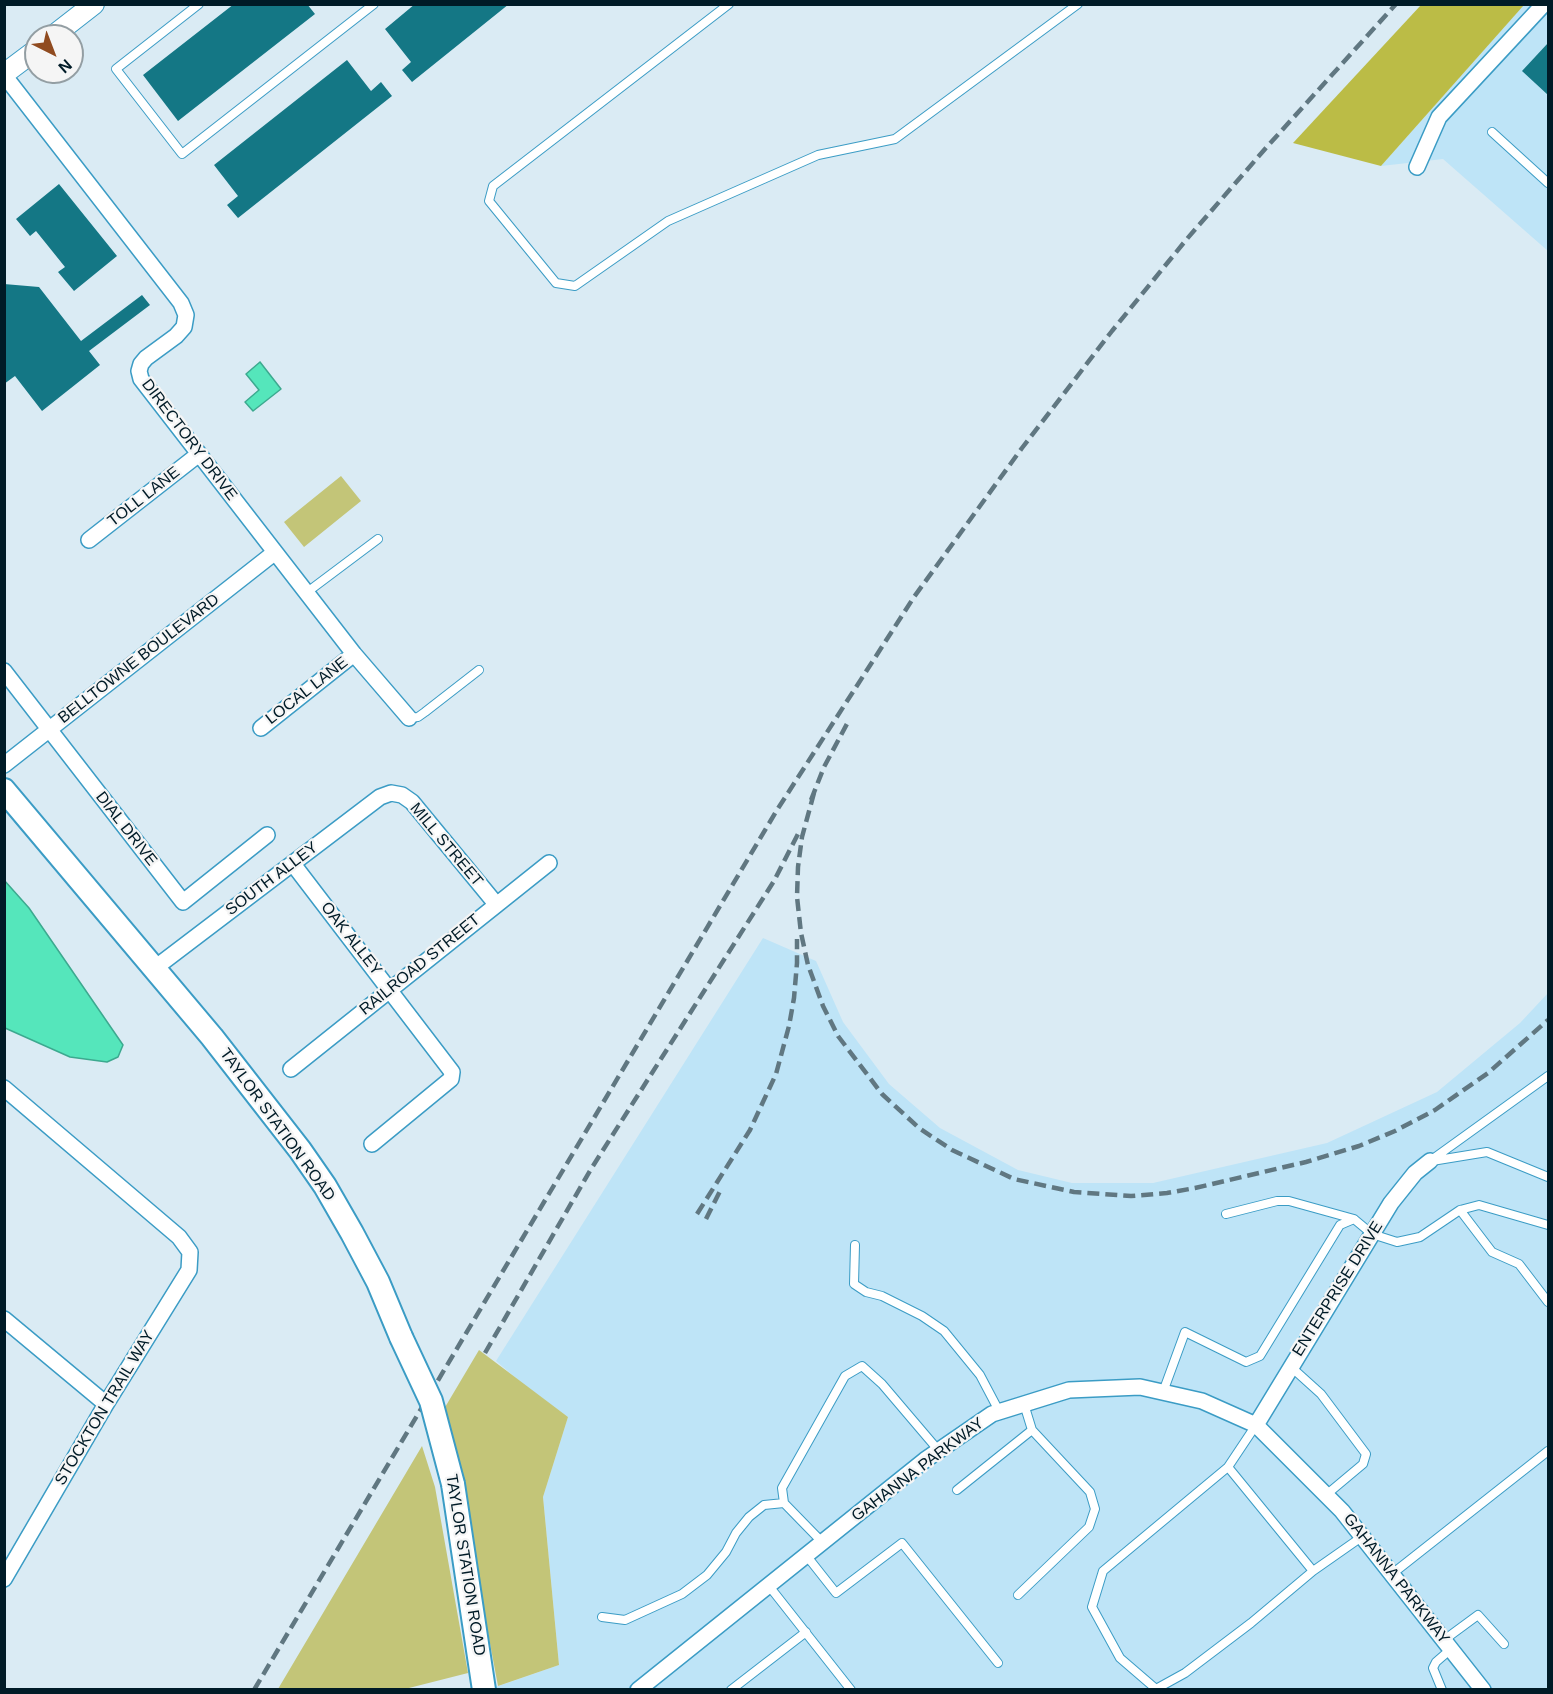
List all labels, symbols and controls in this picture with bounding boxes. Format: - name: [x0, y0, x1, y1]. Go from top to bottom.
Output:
- north arrow: [24, 24, 84, 84]
- text: N: [55, 56, 75, 76]
- street label: DIRECTORY DRIVE: [137, 376, 241, 504]
- street label: TOLL LANE: [104, 463, 184, 531]
- street label: BELLTOWNE BOULEVARD: [55, 590, 223, 728]
- street label: LOCAL LANE: [262, 653, 352, 729]
- street label: DIAL DRIVE: [91, 788, 161, 870]
- street label: MILL STREET: [405, 799, 487, 891]
- street label: SOUTH ALLEY: [222, 838, 322, 920]
- street label: OAK ALLEY: [316, 898, 386, 980]
- street label: RAILROAD STREET: [356, 911, 484, 1019]
- street label: TAYLOR STATION ROAD: [215, 1045, 339, 1205]
- street label: ENTERPRISE DRIVE: [1289, 1218, 1387, 1360]
- street label: STOCKTON TRAIL WAY: [51, 1327, 159, 1489]
- street label: GAHANNA PARKWAY: [848, 1414, 988, 1526]
- street label: TAYLOR STATION ROAD: [441, 1473, 489, 1657]
- street label: GAHANNA PARKWAY: [1339, 1510, 1453, 1648]

